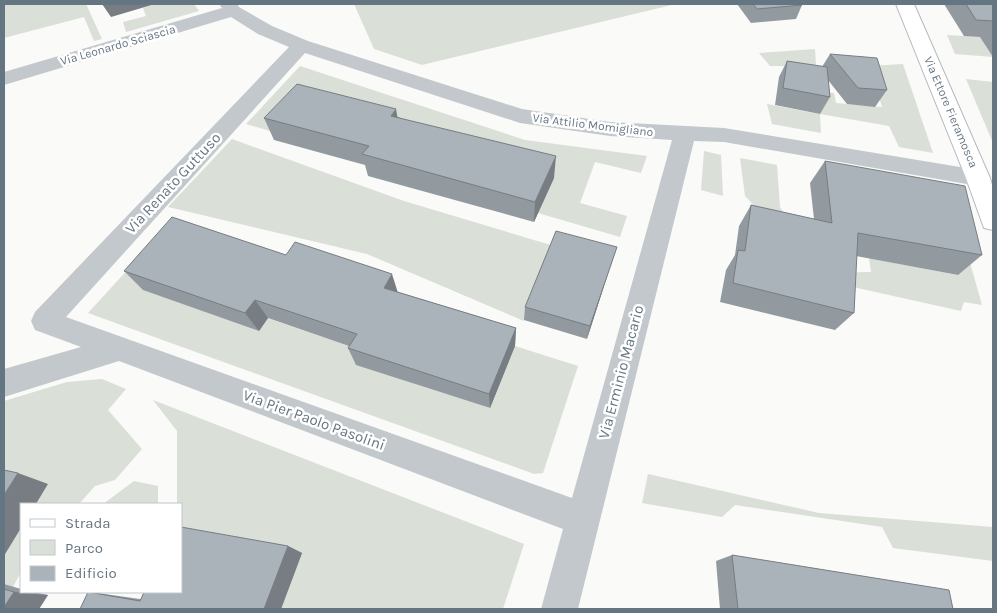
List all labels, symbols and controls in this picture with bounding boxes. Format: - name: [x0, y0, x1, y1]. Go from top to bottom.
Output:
- street label: Via Leonardo Sciascia: [59, 22, 177, 68]
- street label: Via Ettore Fieramosca: [921, 54, 981, 170]
- street label: Via Attilio Momigliano: [532, 111, 654, 139]
- street label: Via Renato Guttuso: [122, 129, 224, 237]
- street label: Via Erminio Macario: [595, 303, 647, 441]
- street label: Via Pier Paolo Pasolini: [241, 386, 387, 454]
- legend: [20, 503, 182, 593]
- text: Strada: [65, 514, 111, 532]
- text: Parco: [65, 539, 103, 557]
- text: Edificio: [65, 564, 117, 582]

